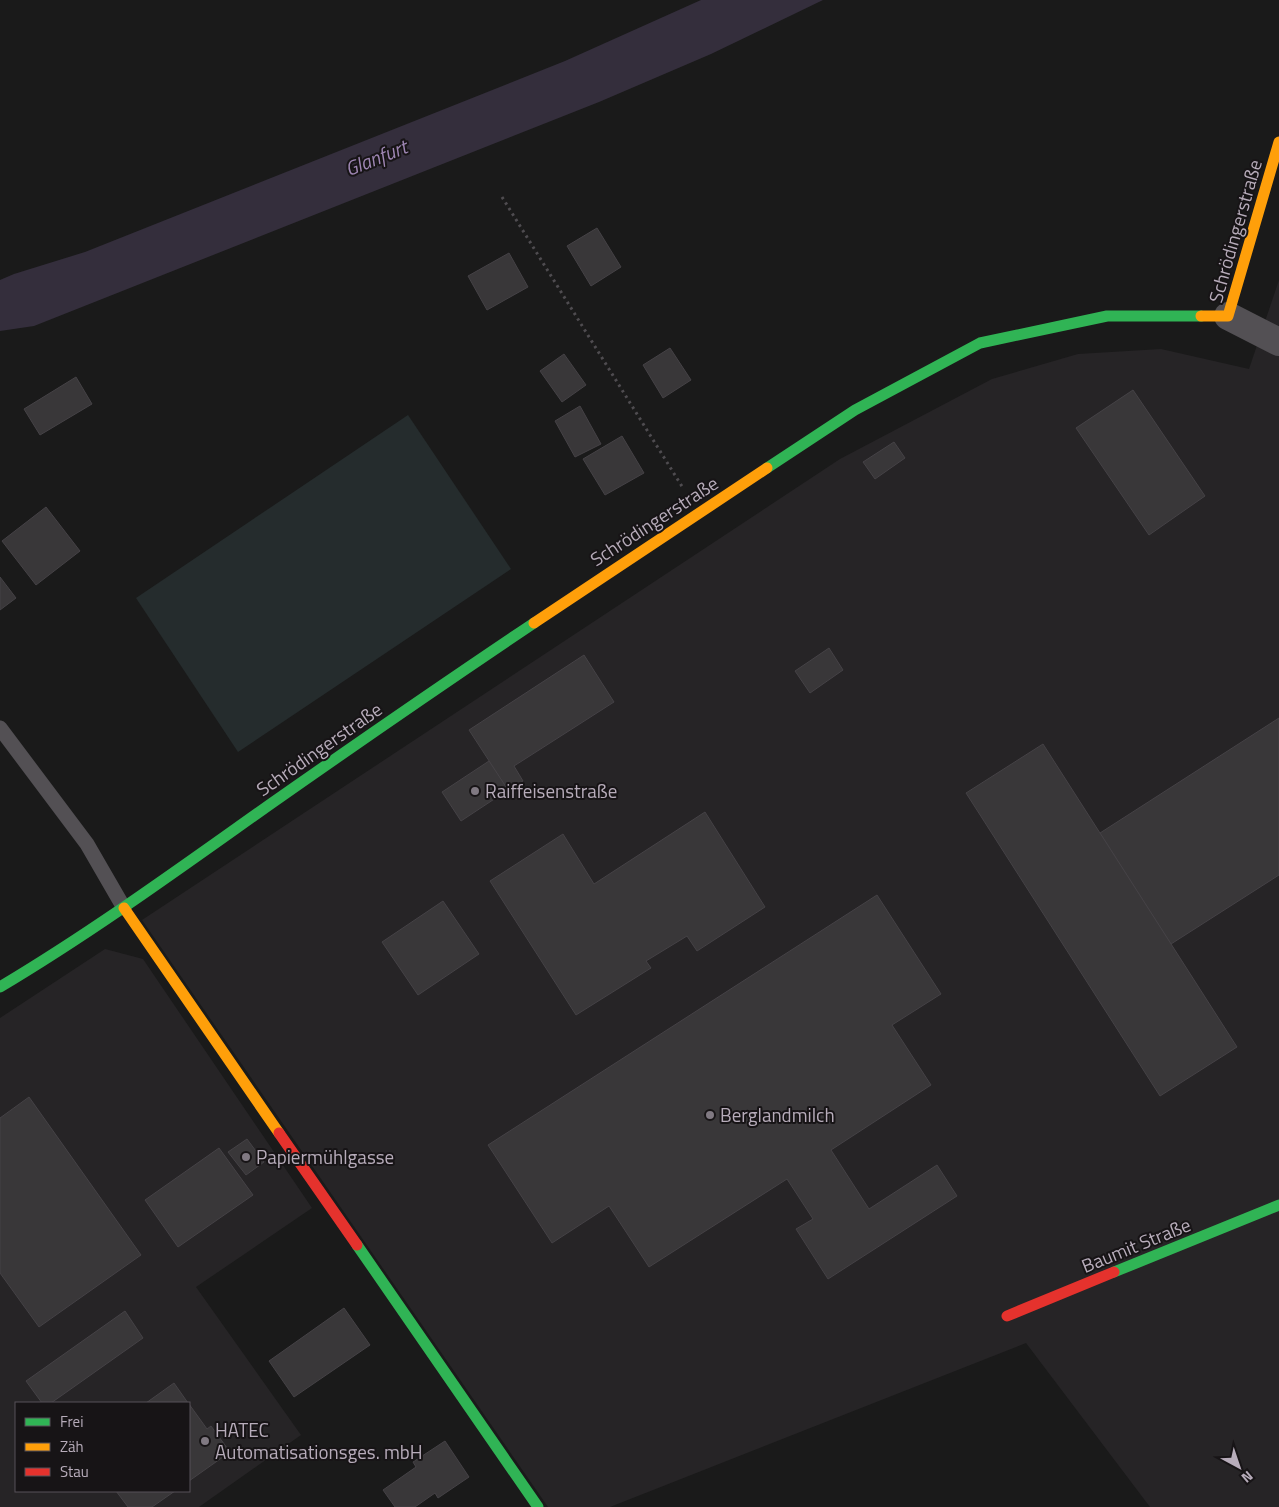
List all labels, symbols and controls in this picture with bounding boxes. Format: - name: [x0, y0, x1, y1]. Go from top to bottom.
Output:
- water label: Glanfurt: [340, 130, 414, 184]
- street label: Schrödingerstraße: [1200, 156, 1269, 306]
- street label: Schrödingerstraße: [584, 468, 724, 573]
- street label: Schrödingerstraße: [250, 694, 388, 803]
- place label: Raiffeisenstraße: [485, 776, 617, 805]
- marker: Raiffeisenstraße: [469, 785, 481, 797]
- place label: Berglandmilch: [720, 1100, 835, 1129]
- marker: Berglandmilch: [704, 1109, 716, 1121]
- place label: Papiermühlgasse: [256, 1142, 394, 1171]
- marker: Papiermühlgasse: [240, 1151, 252, 1163]
- street label: Baumit Straße: [1077, 1209, 1195, 1280]
- legend: [15, 1402, 190, 1492]
- text: Frei: [60, 1410, 83, 1433]
- place label: HATEC Automatisationsges. mbH: [215, 1415, 423, 1466]
- text: Zäh: [60, 1435, 84, 1458]
- marker: HATEC Automatisationsges. mbH: [199, 1435, 211, 1447]
- north arrow: [1214, 1442, 1264, 1492]
- text: Stau: [60, 1460, 89, 1483]
- text: N: [1237, 1466, 1258, 1489]

